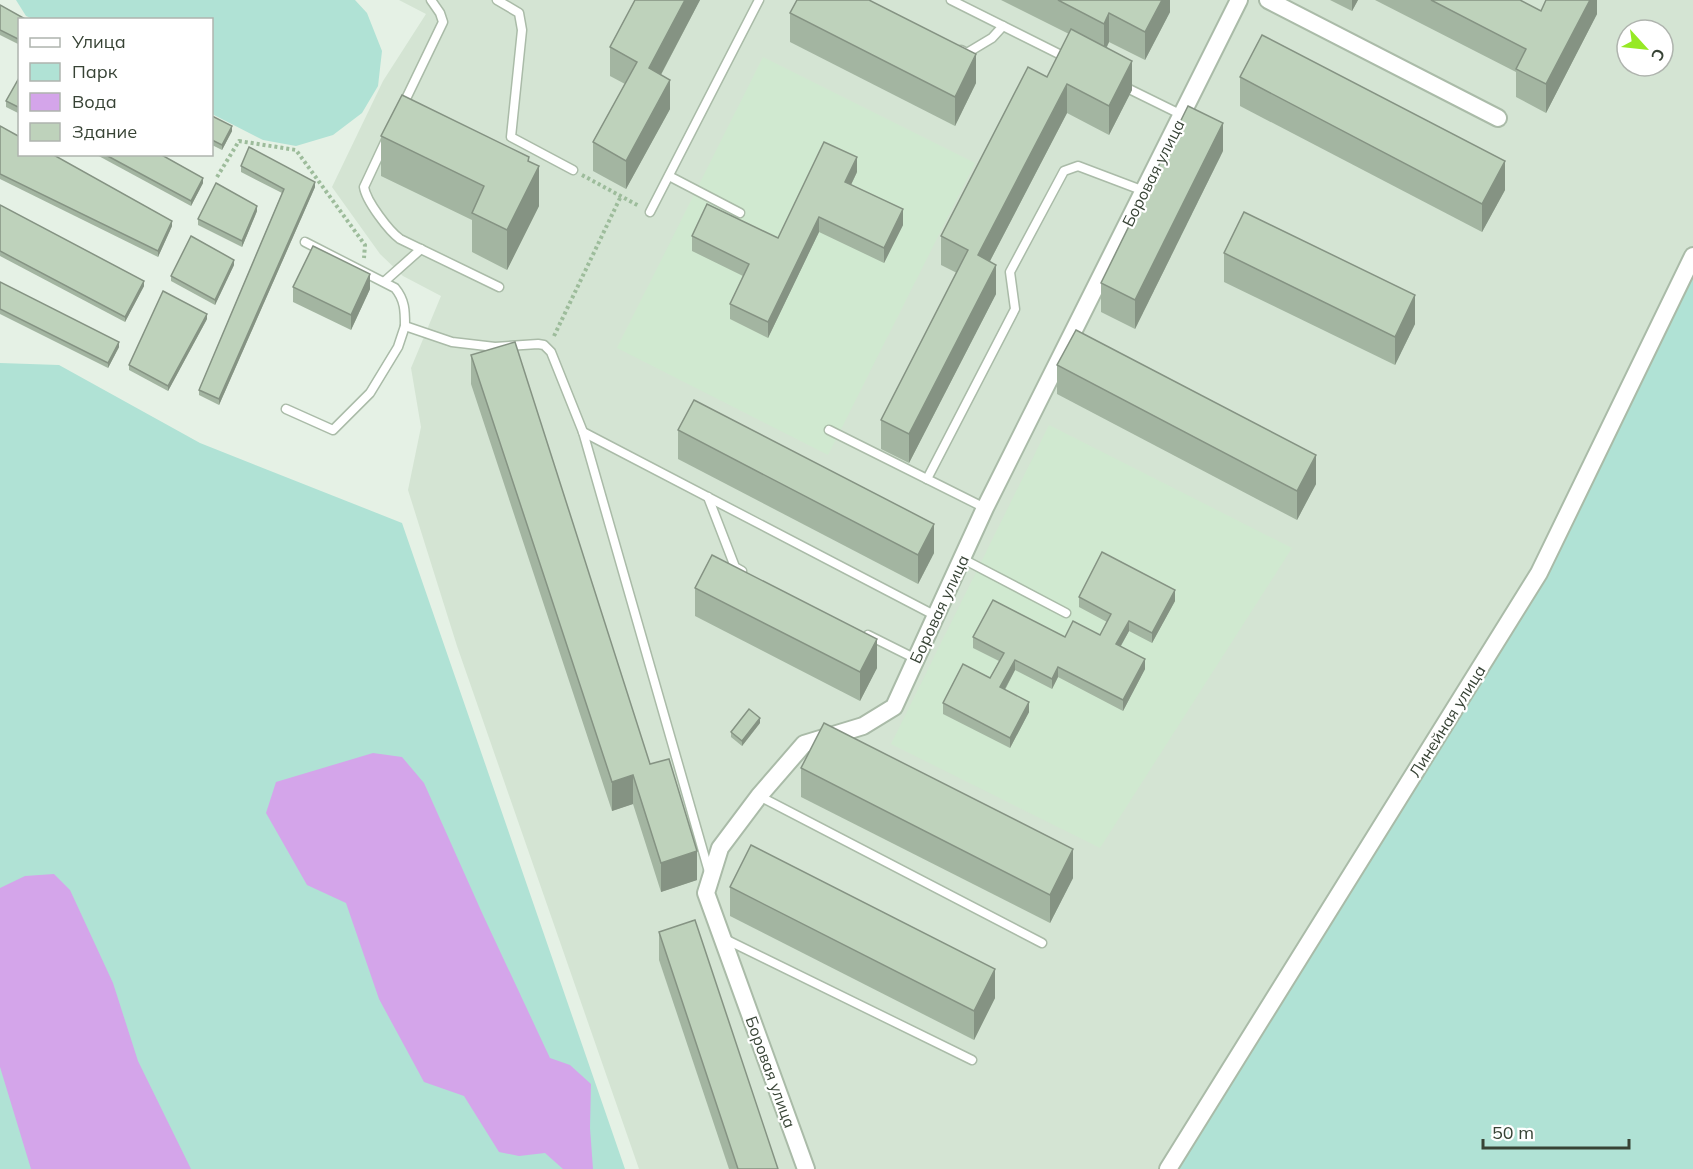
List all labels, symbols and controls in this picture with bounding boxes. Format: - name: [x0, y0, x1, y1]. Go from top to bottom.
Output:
- legend: [18, 18, 213, 156]
- north arrow: [1615, 18, 1675, 78]
- text: Улица: [71, 30, 126, 53]
- text: С: [1647, 45, 1670, 64]
- text: Парк: [72, 60, 118, 83]
- text: Вода: [72, 90, 117, 113]
- street label: Боровая улица: [1117, 116, 1189, 230]
- text: Здание: [72, 120, 137, 143]
- street label: Боровая улица: [905, 552, 973, 666]
- street label: Линейная улица: [1404, 661, 1490, 781]
- street label: Боровая улица: [742, 1013, 800, 1131]
- scale bar: [1483, 1112, 1628, 1150]
- text: 50 m: [1492, 1121, 1534, 1144]

